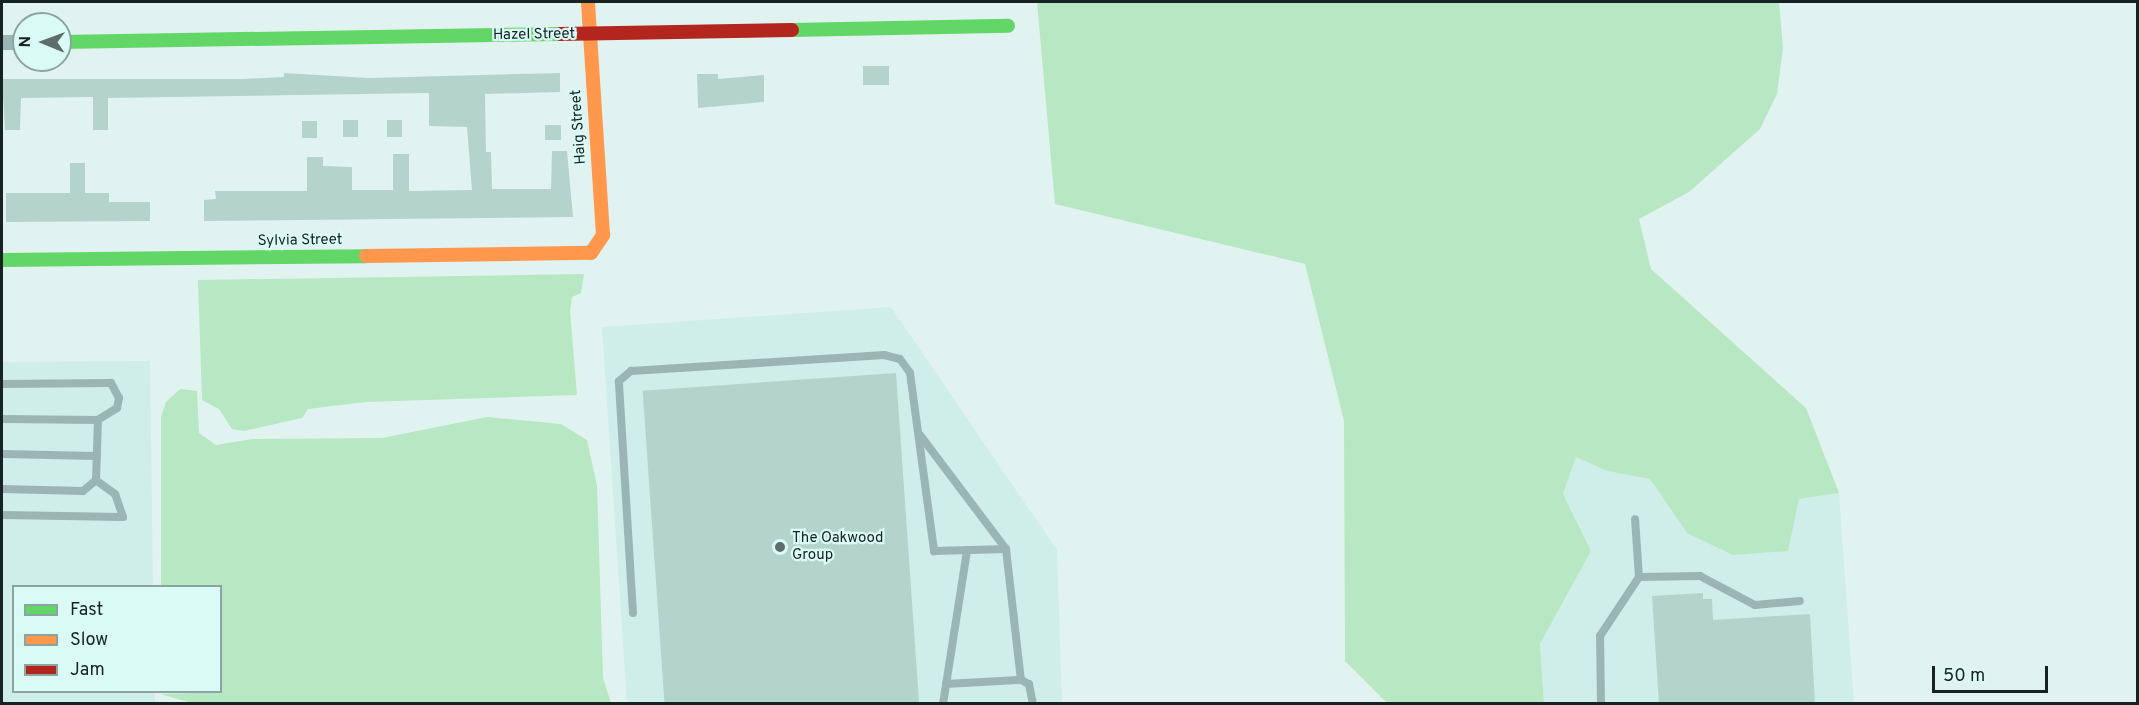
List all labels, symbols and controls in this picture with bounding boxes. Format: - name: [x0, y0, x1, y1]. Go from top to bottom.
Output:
- north arrow: [12, 12, 72, 72]
- street label: Hazel Street: [493, 25, 575, 45]
- text: N: [16, 36, 36, 48]
- street label: Haig Street: [567, 89, 591, 165]
- street label: Sylvia Street: [257, 231, 343, 251]
- place label: The Oakwood Group: [792, 529, 884, 564]
- marker: The Oakwood Group: [773, 540, 787, 554]
- legend: [12, 585, 222, 693]
- text: Fast: [70, 599, 103, 622]
- text: Slow: [70, 629, 108, 652]
- scale bar: [1935, 654, 2050, 692]
- text: Jam: [70, 659, 105, 682]
- text: 50 m: [1943, 665, 1985, 688]

